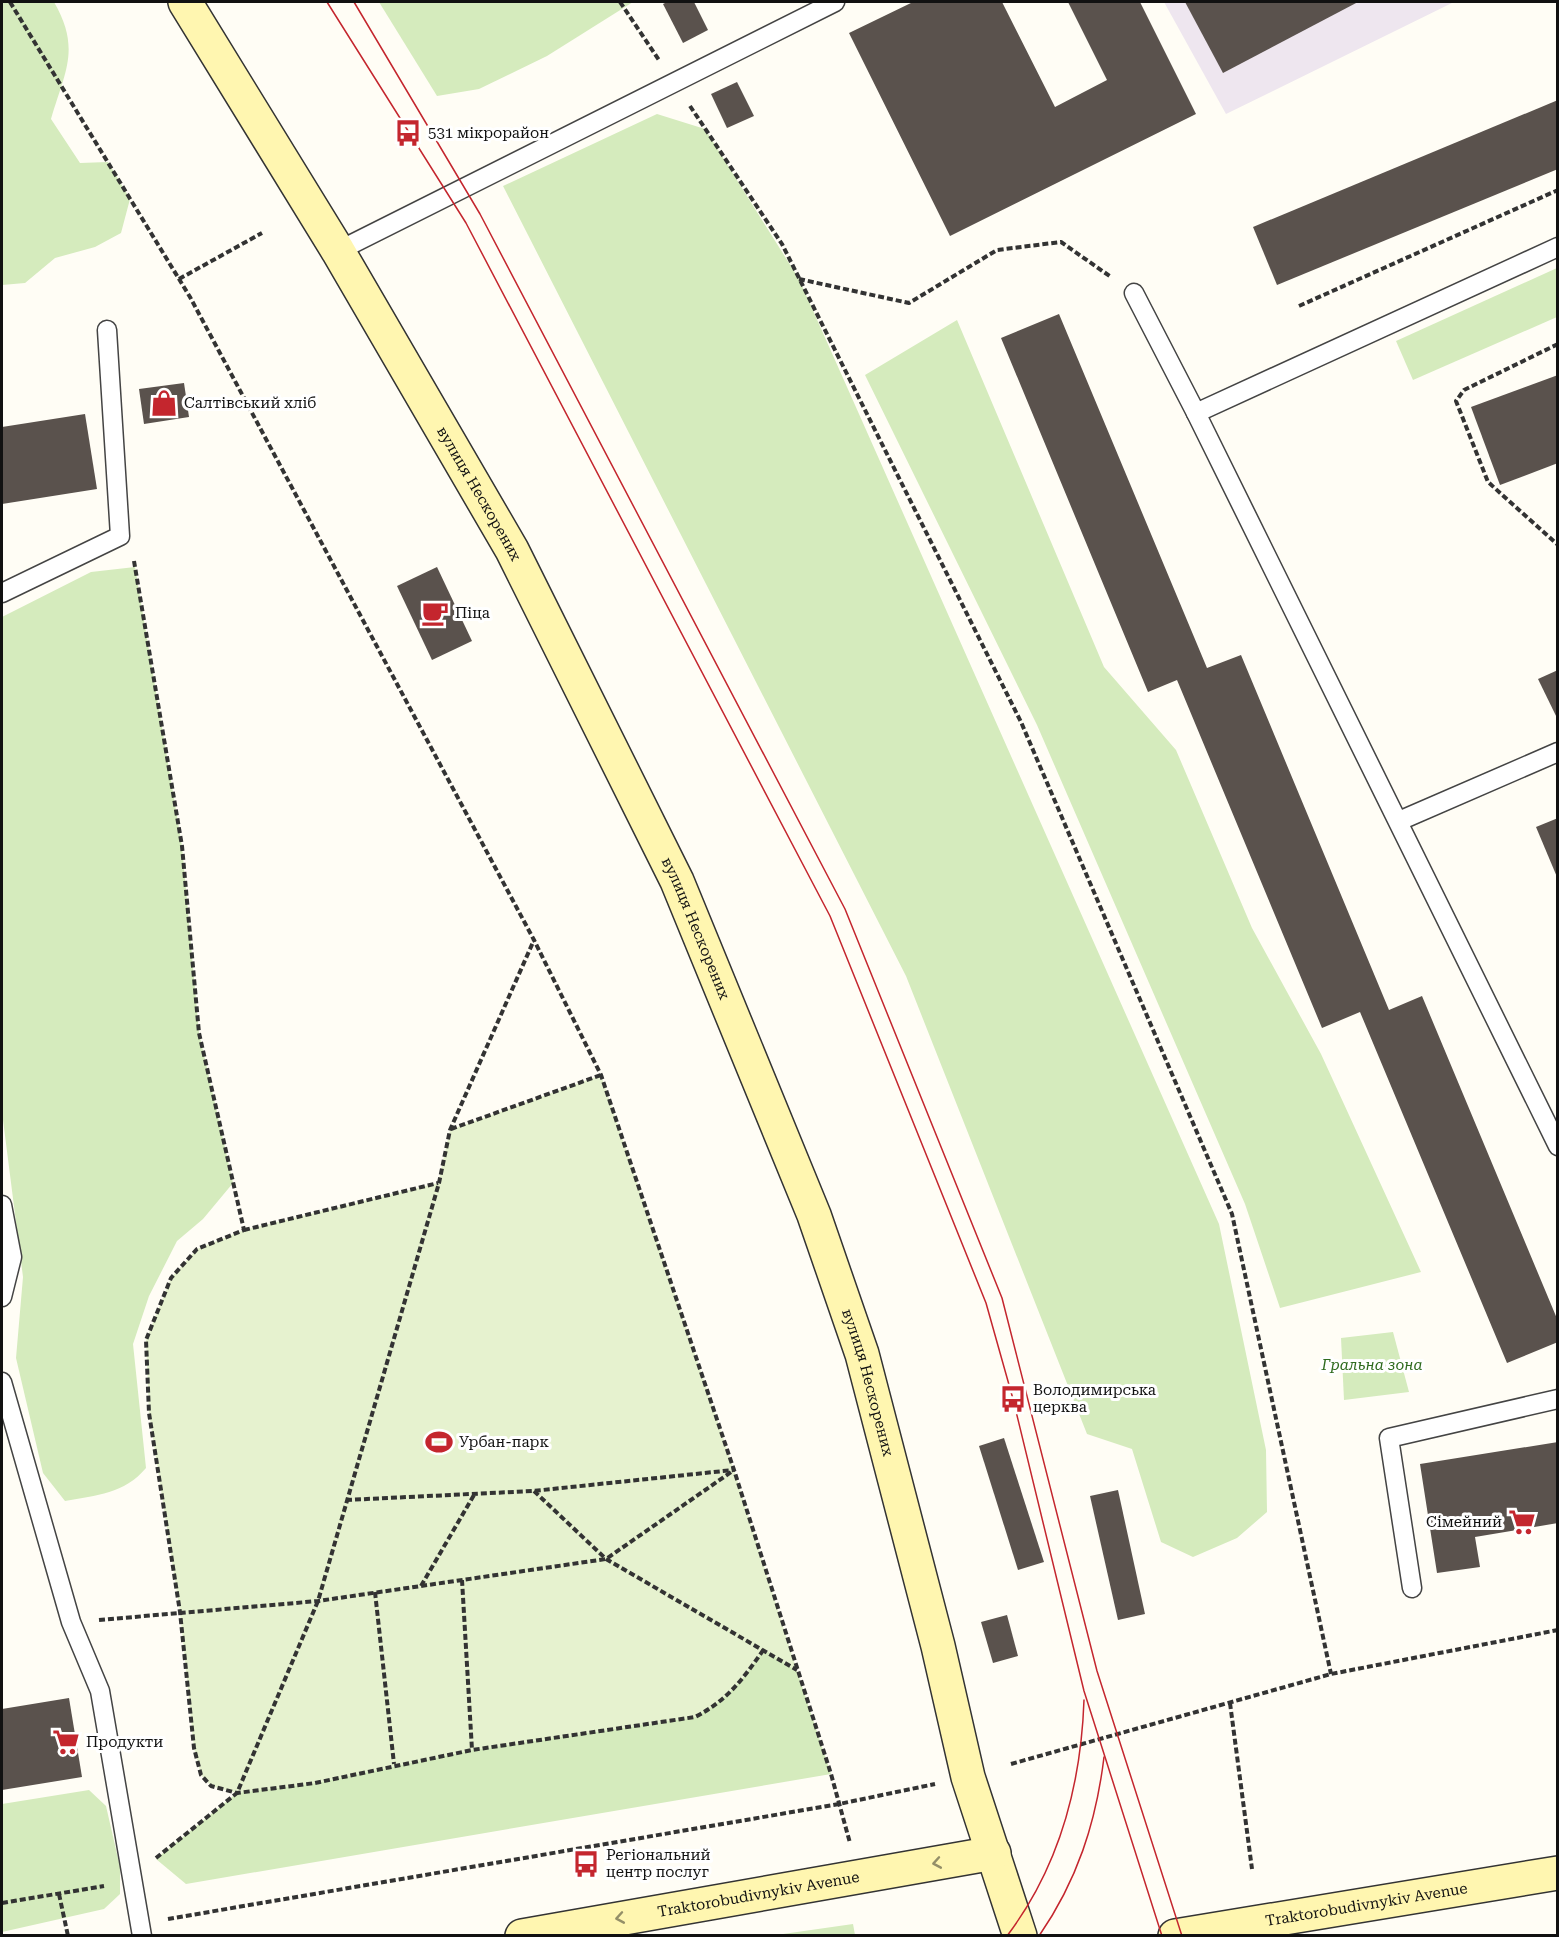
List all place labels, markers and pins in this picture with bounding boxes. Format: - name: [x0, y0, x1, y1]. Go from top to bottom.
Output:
- bus stop icon: 531 мікрорайон: [393, 118, 423, 148]
- place label: 531 мікрорайон: [428, 124, 549, 142]
- shop icon: Салтівський хліб: [149, 388, 179, 418]
- place label: Салтівський хліб: [184, 394, 316, 412]
- cafe icon: Піца: [420, 598, 450, 628]
- place label: Піца: [455, 604, 490, 622]
- place label: Володимирська церква: [1033, 1381, 1156, 1416]
- bus stop icon: Володимирська церква: [998, 1384, 1028, 1414]
- sports icon: Урбан-парк: [424, 1427, 454, 1457]
- place label: Урбан-парк: [459, 1433, 549, 1451]
- supermarket icon: Сімейний: [1507, 1507, 1537, 1537]
- place label: Сімейний: [1426, 1513, 1502, 1531]
- supermarket icon: Продукти: [51, 1727, 81, 1757]
- place label: Продукти: [86, 1733, 163, 1751]
- place label: Регіональний центр послуг: [606, 1846, 711, 1881]
- bus stop icon: Регіональний центр послуг: [571, 1849, 601, 1879]

